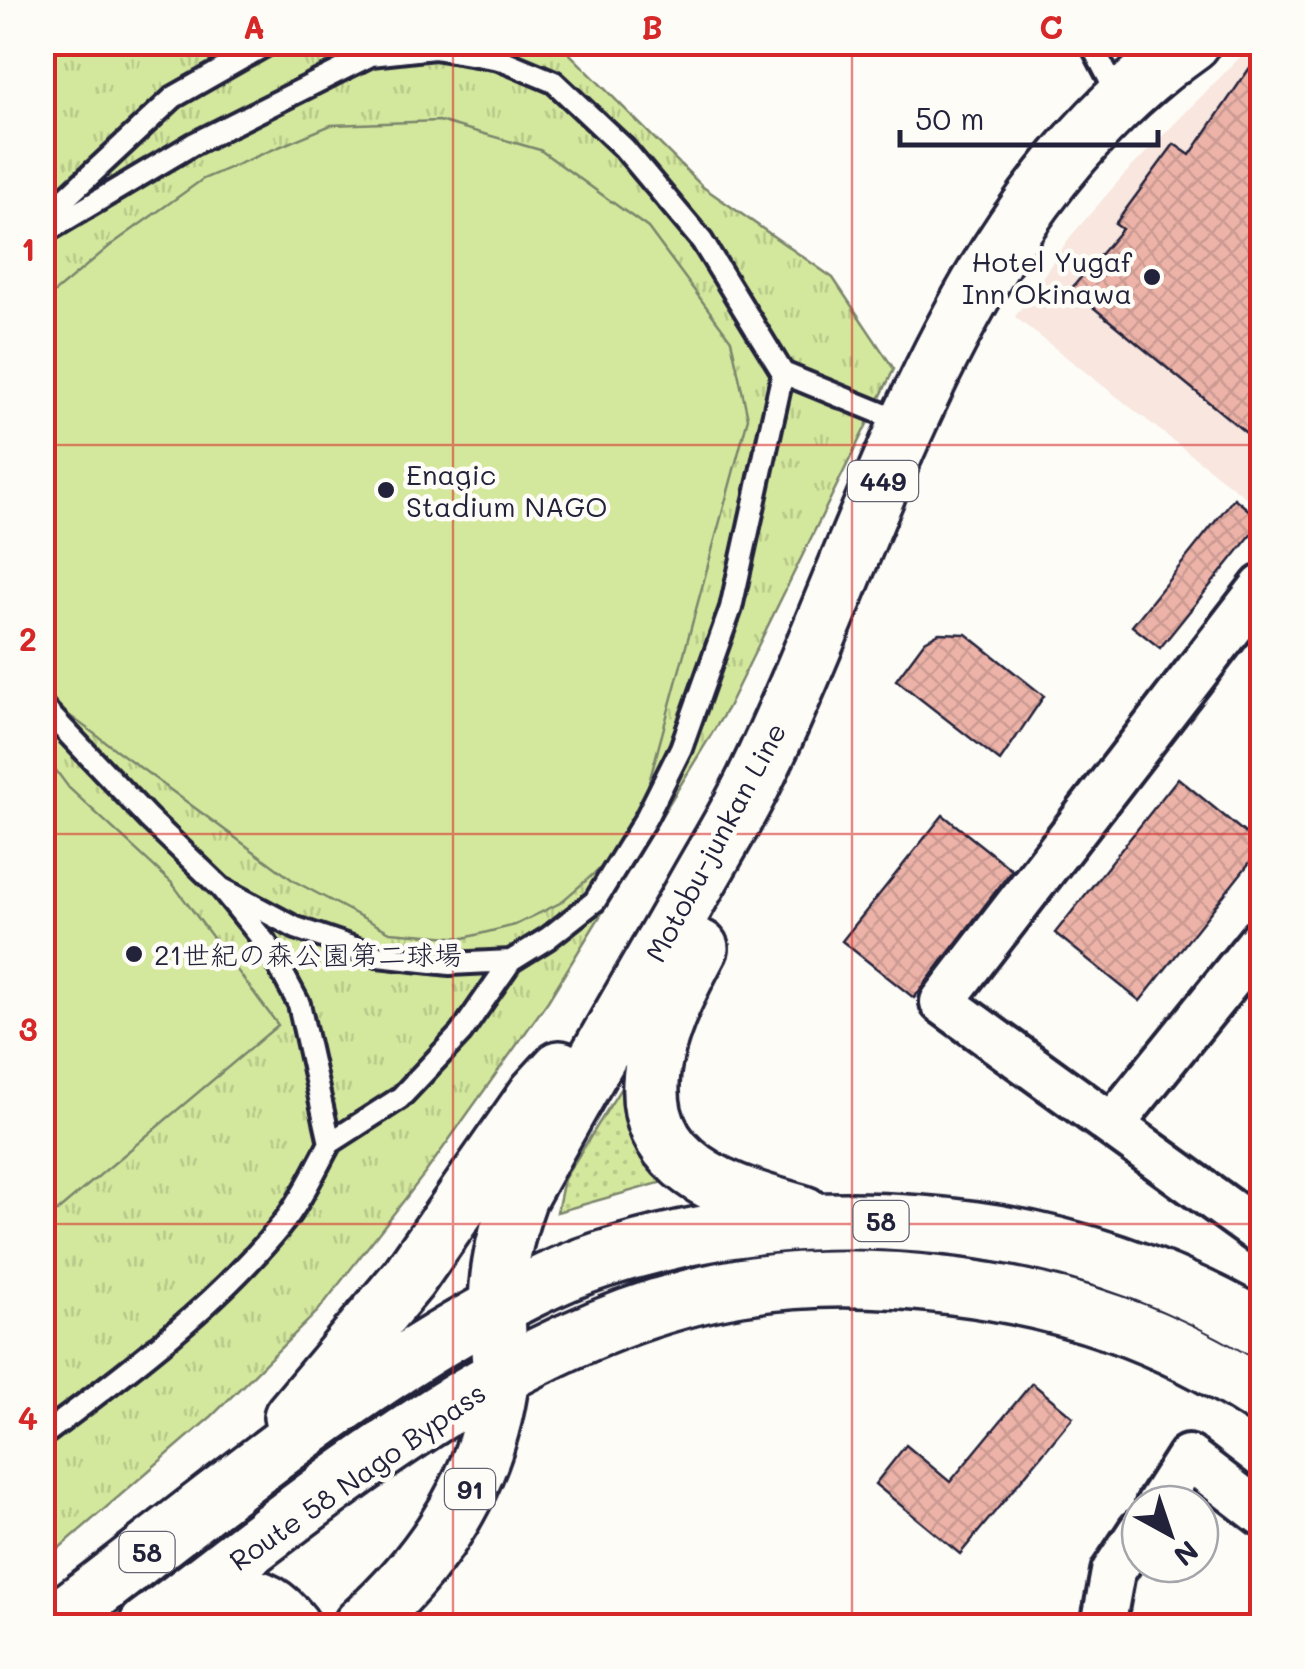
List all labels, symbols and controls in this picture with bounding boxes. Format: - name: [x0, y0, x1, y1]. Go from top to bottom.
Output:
- text: A: [243, 5, 265, 47]
- text: B: [641, 5, 663, 47]
- text: C: [1039, 5, 1063, 47]
- scale bar: [900, 85, 1158, 147]
- text: 50 m: [915, 98, 985, 138]
- text: 1: [21, 227, 35, 269]
- place label: Hotel Yugaf Inn Okinawa: [962, 243, 1133, 311]
- marker: Hotel Yugaf Inn Okinawa: [1141, 266, 1163, 288]
- place label: Enagic Stadium NAGO: [406, 456, 607, 524]
- road number: 449: [848, 461, 918, 501]
- marker: Enagic Stadium NAGO: [375, 479, 397, 501]
- text: 2: [19, 617, 37, 659]
- street label: Motobu-junkan Line: [637, 716, 793, 968]
- place label: 21世紀の森公園第二球場: [154, 936, 462, 972]
- marker: 21世紀の森公園第二球場: [123, 943, 145, 965]
- text: 3: [18, 1007, 38, 1049]
- road number: 58: [854, 1201, 908, 1241]
- street label: Route 58 Nago Bypass: [222, 1374, 492, 1578]
- text: 4: [18, 1396, 38, 1438]
- road number: 91: [445, 1469, 495, 1509]
- north arrow: [1120, 1484, 1220, 1584]
- road number: 58: [120, 1532, 174, 1572]
- text: N: [1167, 1533, 1206, 1575]

